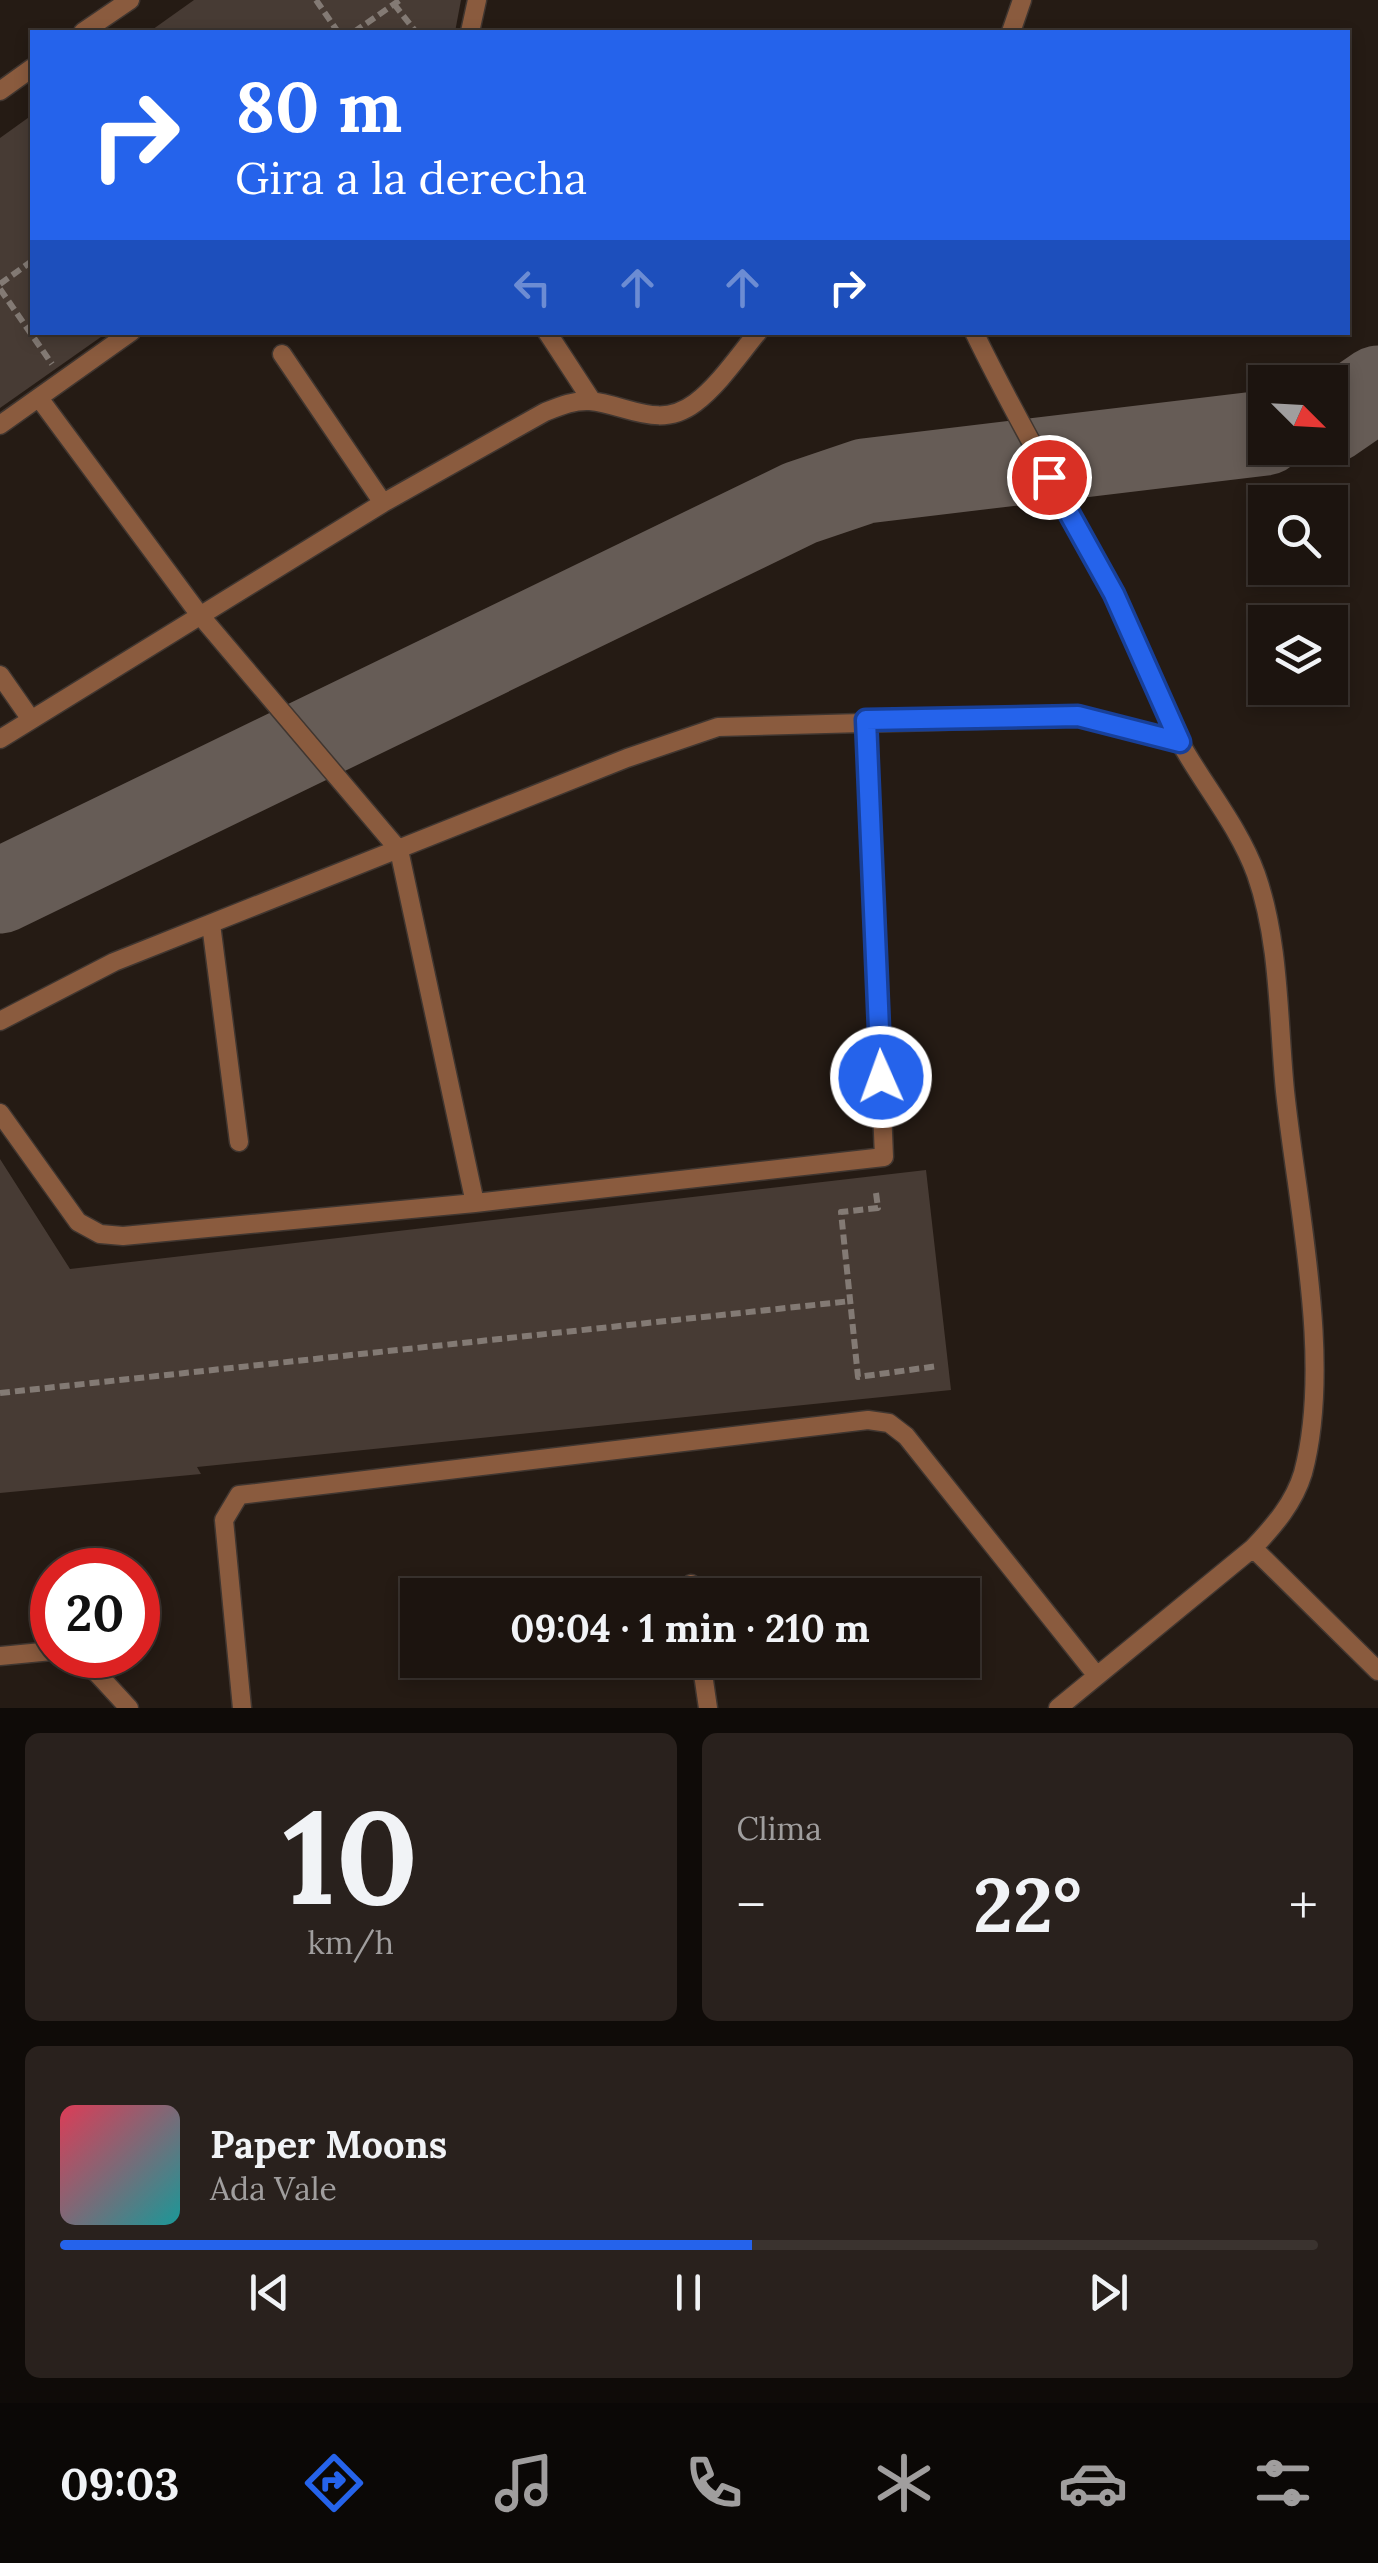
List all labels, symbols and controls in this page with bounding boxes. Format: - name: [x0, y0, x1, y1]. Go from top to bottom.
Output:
- text: 80 m: [235, 62, 402, 151]
- icon: right: [70, 70, 200, 200]
- text: Gira a la derecha: [235, 149, 587, 206]
- icon: left: [505, 260, 560, 315]
- icon: ahead: [610, 260, 665, 315]
- icon: ahead: [715, 260, 770, 315]
- icon: right: [820, 260, 875, 315]
- north arrow: [1248, 365, 1348, 465]
- map controls: [1248, 365, 1348, 705]
- pin: [1007, 435, 1092, 520]
- icon: arrive: [1022, 450, 1077, 505]
- button: search: [1248, 485, 1348, 585]
- button: layers: [1248, 605, 1348, 705]
- position arrow: [829, 1025, 933, 1129]
- speed limit sign: 20: [30, 1548, 160, 1678]
- text: 09:04 · 1 min · 210 m: [510, 1604, 870, 1652]
- text: 10: [283, 1773, 418, 1940]
- text: Clima: [737, 1808, 822, 1849]
- text: 22°: [973, 1857, 1082, 1953]
- text: −: [737, 1870, 766, 1940]
- text: +: [1289, 1870, 1318, 1940]
- text: km/h: [308, 1922, 394, 1963]
- text: Paper Moons: [210, 2120, 447, 2168]
- text: Ada Vale: [210, 2168, 337, 2209]
- icon: previous: [242, 2265, 297, 2320]
- icon: pause: [661, 2265, 716, 2320]
- icon: next: [1081, 2265, 1136, 2320]
- icon: directions: [299, 2448, 369, 2518]
- icon: music: [489, 2448, 559, 2518]
- icon: phone: [679, 2448, 749, 2518]
- icon: climate: [869, 2448, 939, 2518]
- icon: car: [1058, 2448, 1128, 2518]
- icon: filters: [1248, 2448, 1318, 2518]
- text: 09:03: [60, 2455, 180, 2512]

